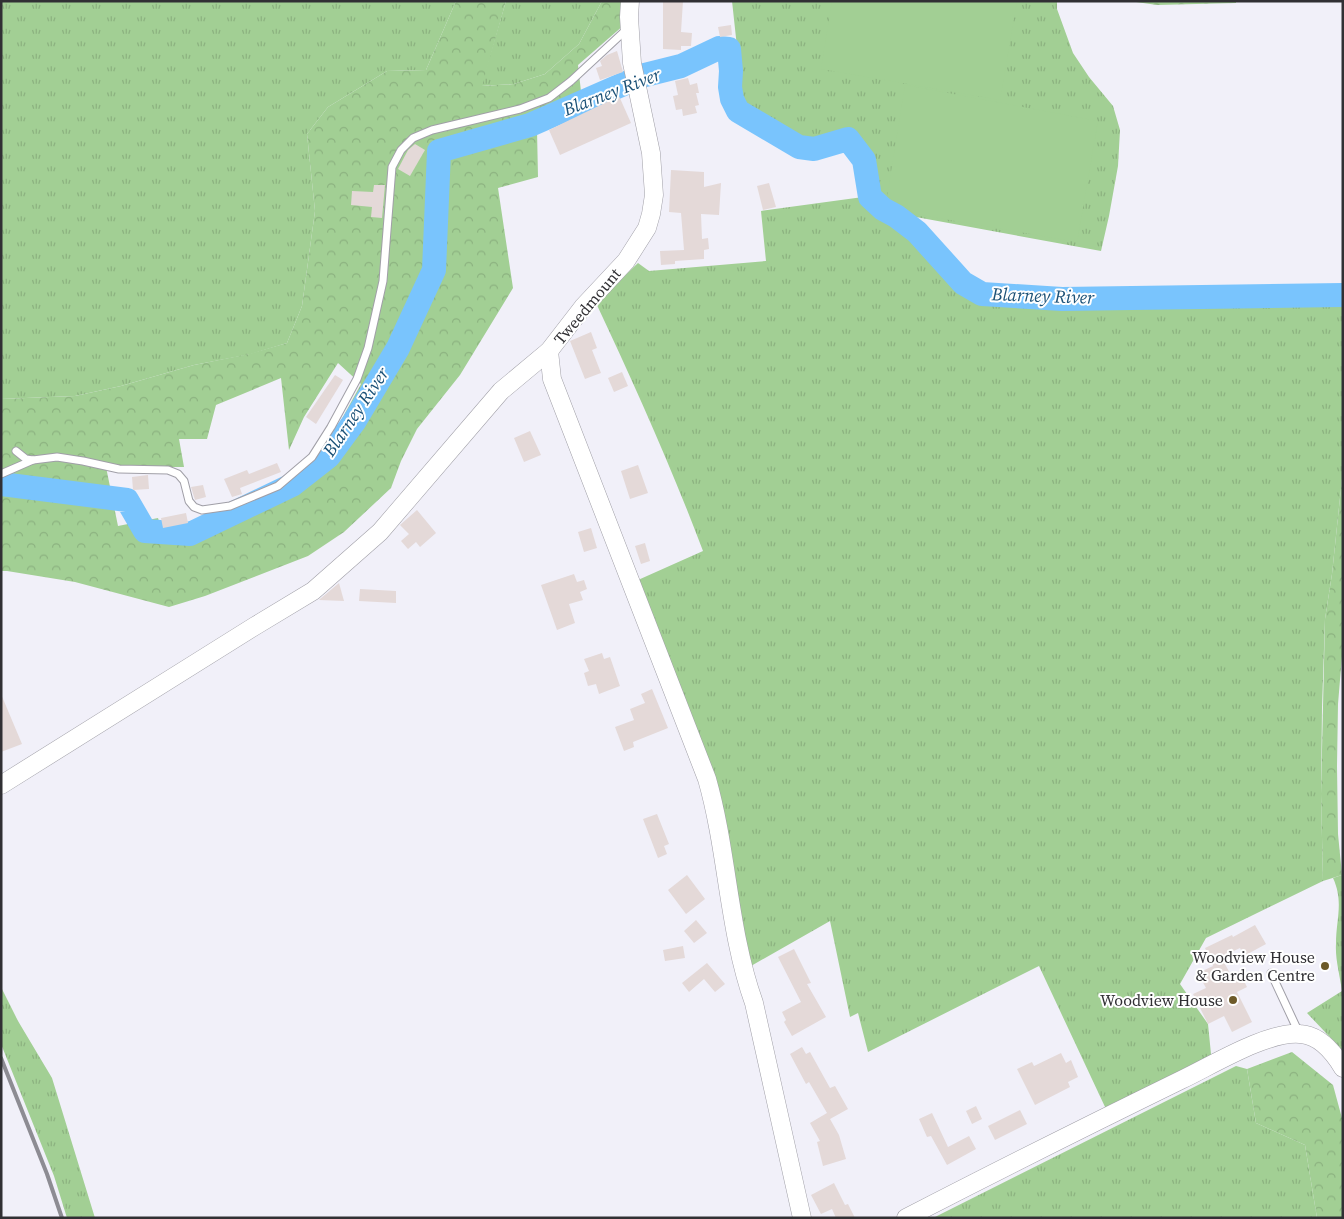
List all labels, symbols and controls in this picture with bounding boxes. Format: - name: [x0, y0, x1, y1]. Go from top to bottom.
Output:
- water label: Blarney River: [559, 61, 665, 122]
- street label: Tweedmount: [549, 263, 626, 349]
- water label: Blarney River: [990, 281, 1095, 310]
- water label: Blarney River: [316, 362, 395, 462]
- place label: Woodview House & Garden Centre: [1192, 946, 1315, 986]
- marker: Woodview House & Garden Centre: [1319, 960, 1331, 972]
- place label: Woodview House: [1100, 989, 1223, 1011]
- marker: Woodview House: [1227, 994, 1239, 1006]

